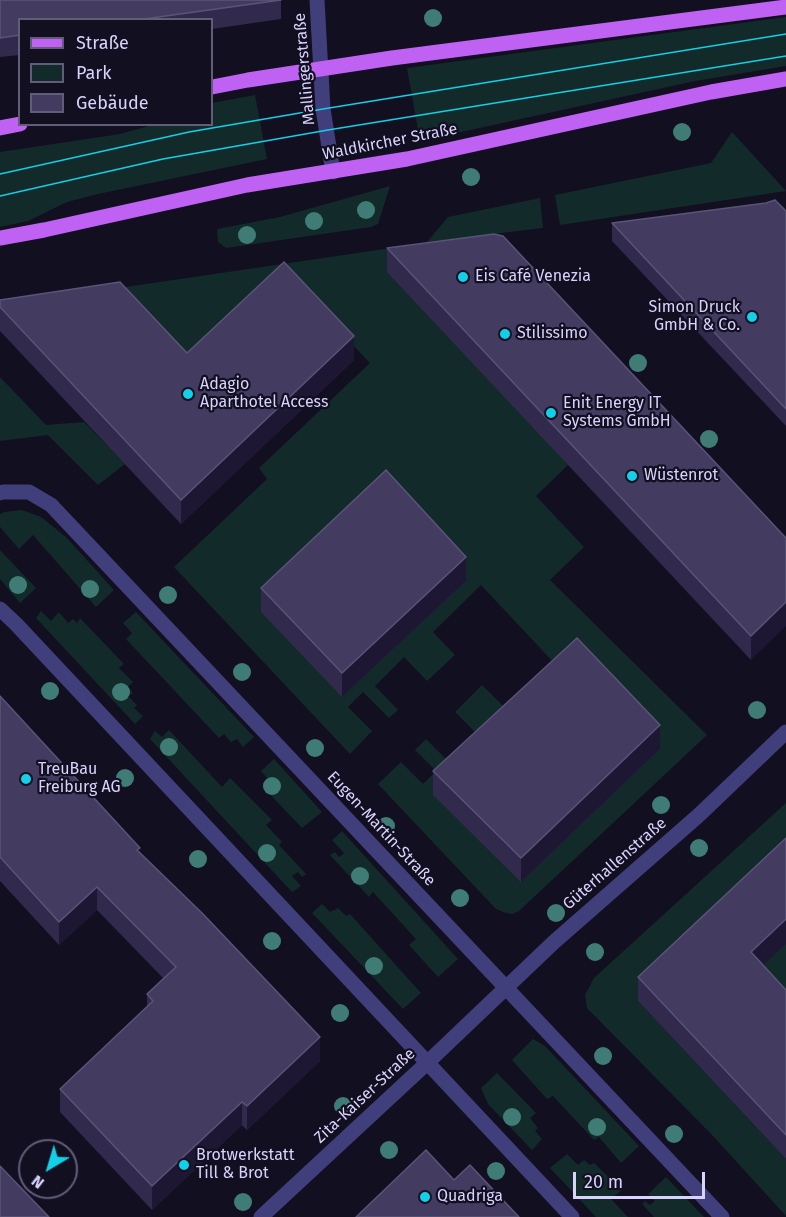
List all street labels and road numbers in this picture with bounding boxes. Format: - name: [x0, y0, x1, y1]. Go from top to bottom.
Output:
- street label: Mallingerstraße: [291, 12, 319, 126]
- street label: Waldkircher Straße: [321, 120, 459, 164]
- street label: Eugen-Martin-Straße: [323, 768, 439, 890]
- street label: Güterhallenstraße: [559, 814, 671, 914]
- street label: Zita-Kaiser-Straße: [311, 1044, 419, 1148]

